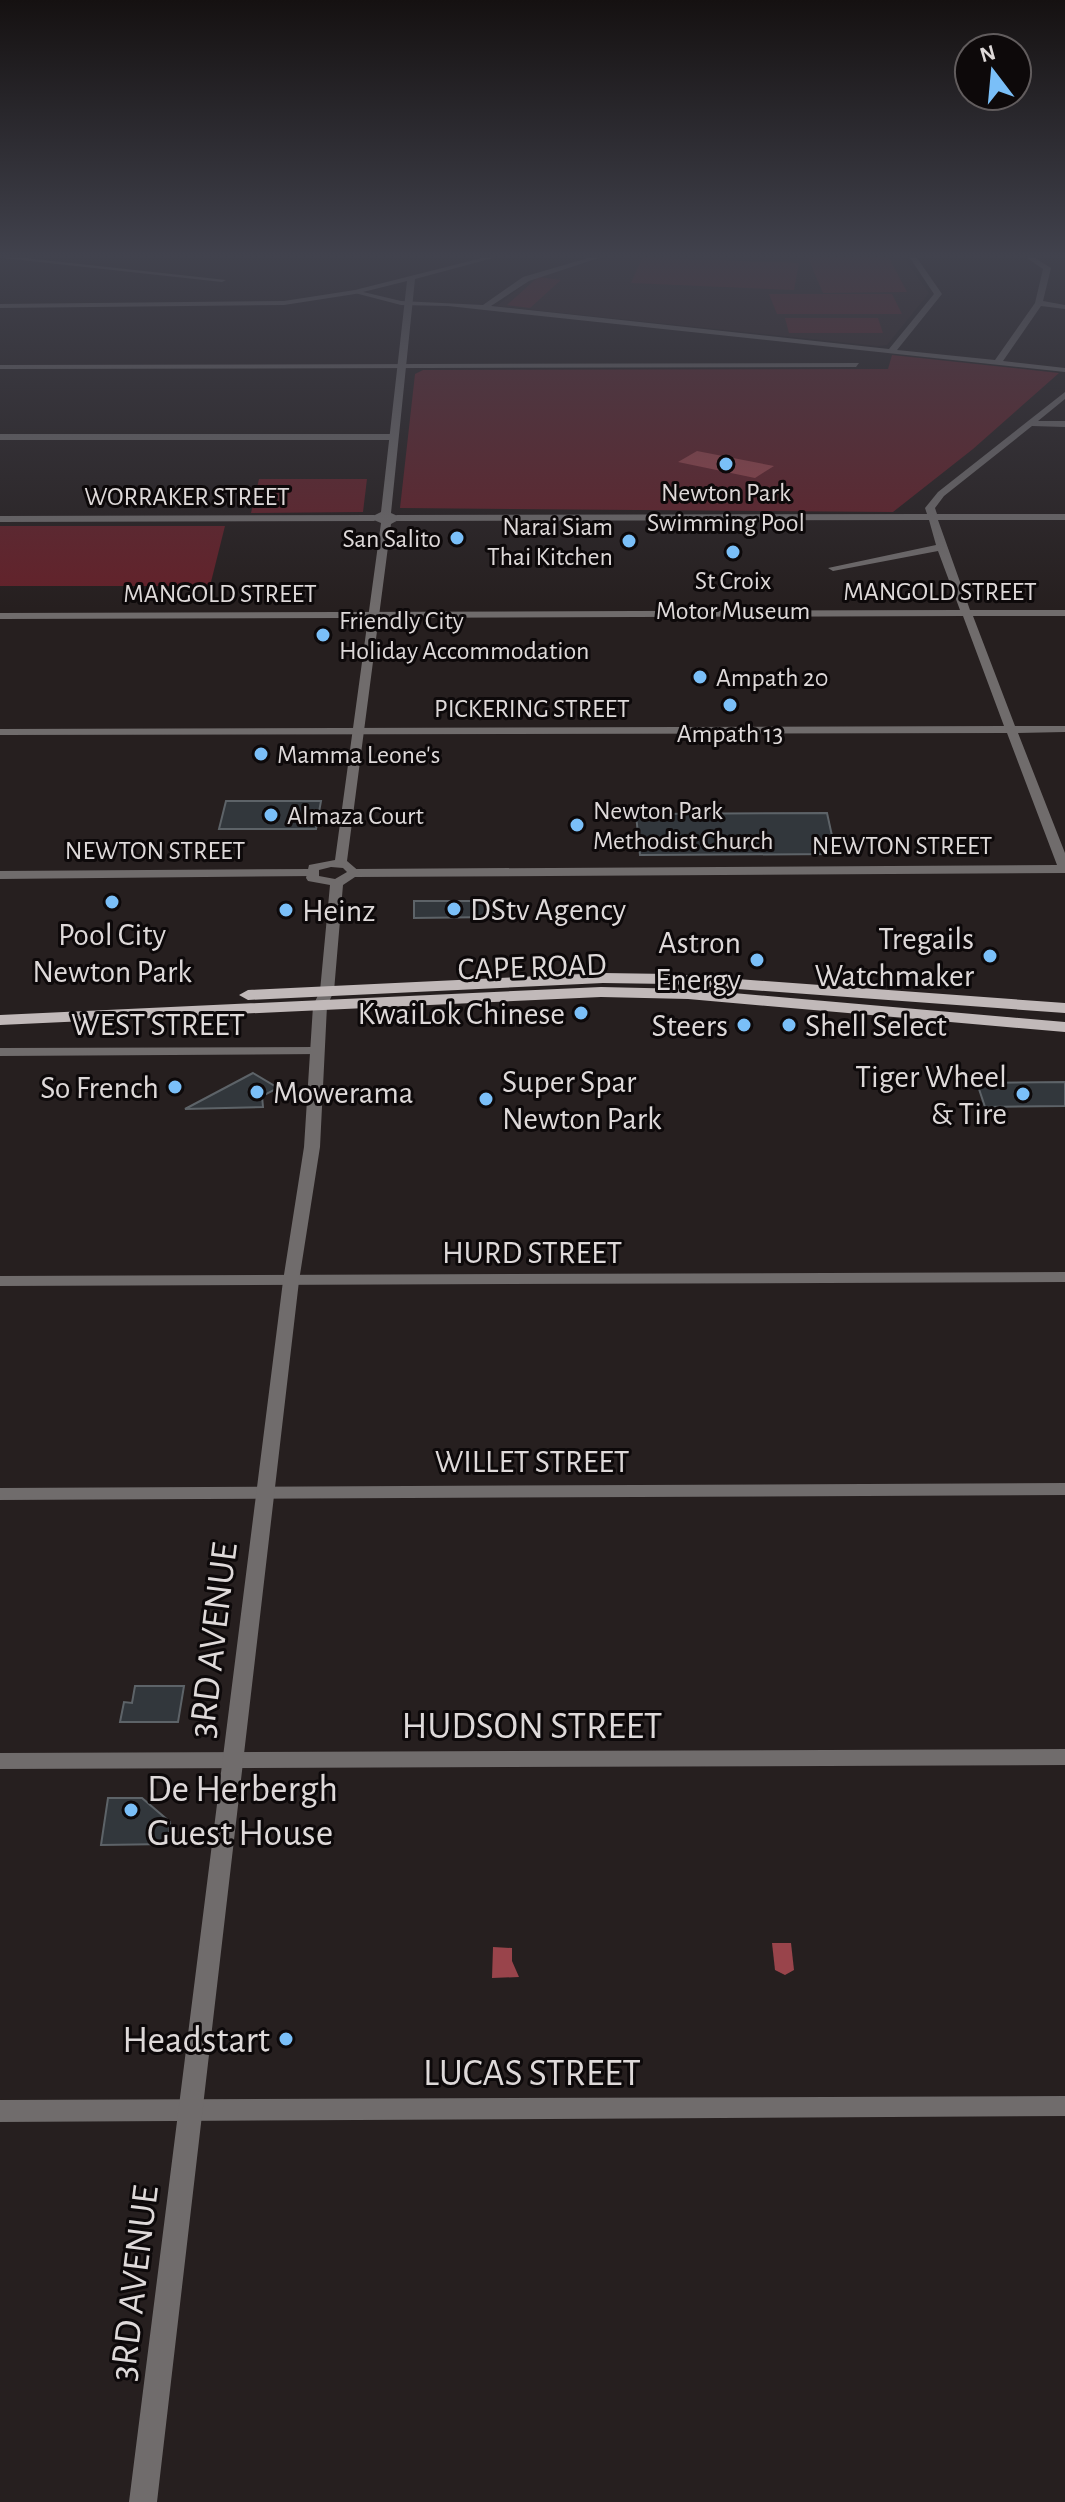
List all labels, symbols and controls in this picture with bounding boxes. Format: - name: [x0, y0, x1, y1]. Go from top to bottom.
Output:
- north arrow: [953, 32, 1033, 112]
- text: N: [977, 41, 998, 66]
- marker: Newton Park Swimming Pool: [717, 455, 735, 473]
- place label: Newton Park Swimming Pool: [647, 480, 805, 536]
- street label: WORRAKER STREET: [84, 484, 290, 510]
- place label: Narai Siam Thai Kitchen: [487, 514, 613, 570]
- place label: San Salito: [343, 526, 441, 552]
- marker: San Salito: [448, 529, 466, 547]
- marker: Narai Siam Thai Kitchen: [620, 532, 638, 550]
- marker: St Croix Motor Museum: [724, 543, 742, 561]
- place label: St Croix Motor Museum: [656, 568, 810, 624]
- street label: MANGOLD STREET: [843, 579, 1037, 605]
- street label: MANGOLD STREET: [123, 581, 317, 607]
- place label: Friendly City Holiday Accommodation: [339, 608, 589, 664]
- marker: Friendly City Holiday Accommodation: [314, 626, 332, 644]
- place label: Ampath 20: [716, 665, 828, 691]
- marker: Ampath 20: [691, 668, 709, 686]
- street label: PICKERING STREET: [434, 696, 630, 722]
- marker: Ampath 13: [721, 696, 739, 714]
- place label: Ampath 13: [677, 721, 783, 747]
- place label: Mamma Leone's: [277, 742, 440, 768]
- marker: Mamma Leone's: [252, 745, 270, 763]
- place label: Newton Park Methodist Church: [593, 798, 773, 854]
- place label: Almaza Court: [287, 803, 424, 829]
- marker: Almaza Court: [262, 806, 280, 824]
- marker: Newton Park Methodist Church: [568, 816, 586, 834]
- street label: NEWTON STREET: [812, 833, 993, 859]
- street label: NEWTON STREET: [65, 838, 246, 864]
- marker: Pool City Newton Park: [103, 893, 121, 911]
- place label: DStv Agency: [470, 894, 626, 926]
- place label: Heinz: [302, 895, 375, 927]
- marker: DStv Agency: [445, 900, 463, 918]
- marker: Heinz: [277, 901, 295, 919]
- place label: Pool City Newton Park: [32, 919, 192, 988]
- place label: Tregails Watchmaker: [814, 923, 975, 992]
- place label: Astron Energy: [655, 927, 741, 996]
- marker: Tregails Watchmaker: [981, 947, 999, 965]
- street label: CAPE ROAD: [457, 948, 607, 986]
- marker: Astron Energy: [748, 951, 766, 969]
- place label: KwaiLok Chinese: [357, 998, 565, 1030]
- marker: KwaiLok Chinese: [572, 1004, 590, 1022]
- street label: WEST STREET: [71, 1009, 245, 1041]
- place label: Steers: [651, 1010, 728, 1042]
- place label: Shell Select: [805, 1010, 947, 1042]
- marker: Steers: [735, 1016, 753, 1034]
- marker: Shell Select: [780, 1016, 798, 1034]
- place label: Tiger Wheel & Tire: [855, 1061, 1007, 1130]
- place label: Super Spar Newton Park: [502, 1066, 662, 1135]
- place label: So French: [40, 1072, 159, 1104]
- place label: Mowerama: [273, 1077, 414, 1109]
- marker: So French: [166, 1078, 184, 1096]
- marker: Mowerama: [248, 1083, 266, 1101]
- marker: Tiger Wheel & Tire: [1014, 1085, 1032, 1103]
- marker: Super Spar Newton Park: [477, 1090, 495, 1108]
- street label: HURD STREET: [442, 1237, 622, 1269]
- street label: WILLET STREET: [435, 1446, 630, 1478]
- street label: 3RD AVENUE: [183, 1540, 245, 1740]
- street label: HUDSON STREET: [402, 1708, 662, 1746]
- place label: De Herbergh Guest House: [147, 1771, 338, 1853]
- marker: De Herbergh Guest House: [122, 1801, 140, 1819]
- place label: Headstart: [122, 2022, 270, 2060]
- marker: Headstart: [277, 2030, 295, 2048]
- street label: LUCAS STREET: [423, 2055, 641, 2093]
- street label: 3RD AVENUE: [104, 2183, 166, 2383]

